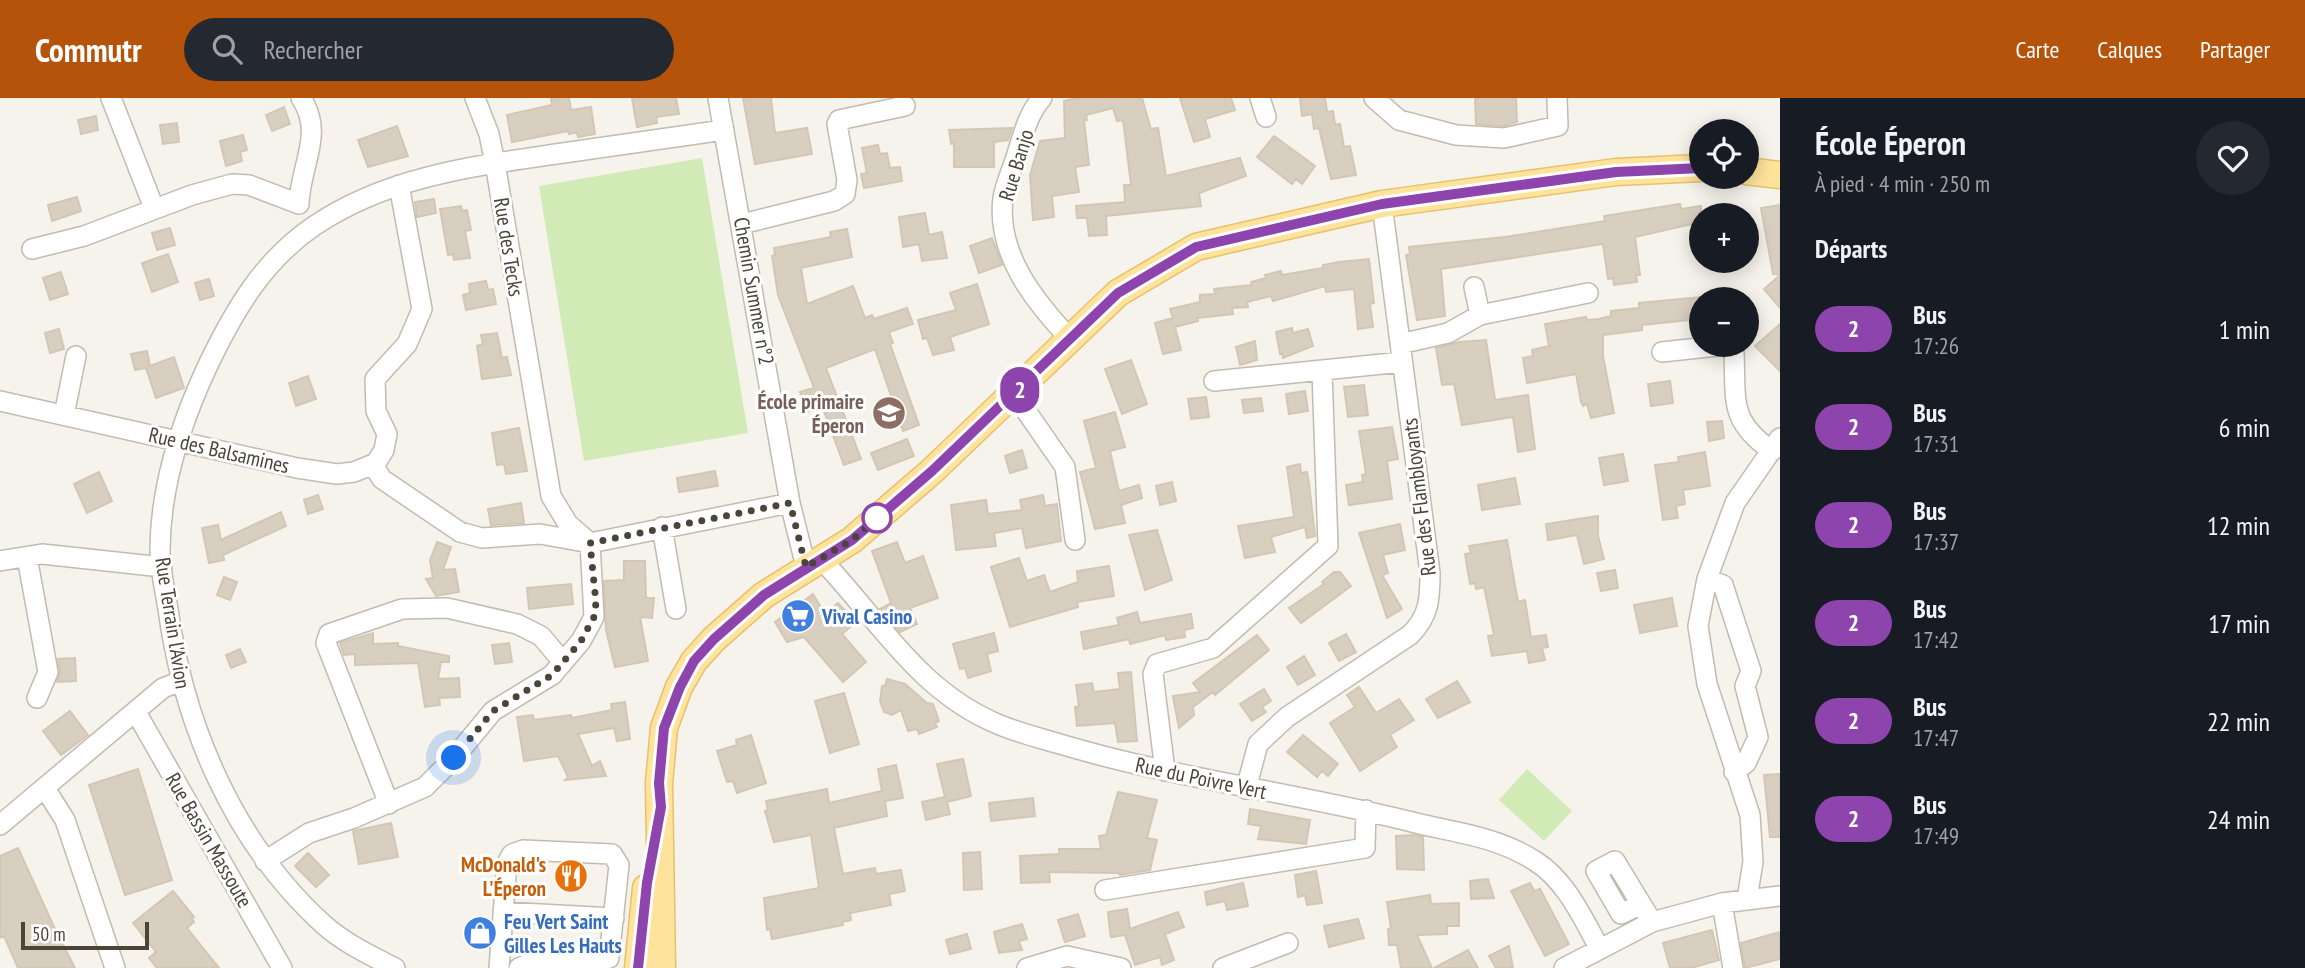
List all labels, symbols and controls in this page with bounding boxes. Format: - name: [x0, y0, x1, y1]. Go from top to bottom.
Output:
- search box: [184, 18, 674, 81]
- text: Commutr: [35, 28, 142, 71]
- icon: search: [208, 30, 246, 68]
- text: Rechercher: [264, 33, 363, 66]
- text: Carte: [2016, 34, 2059, 65]
- text: Calques: [2097, 34, 2162, 65]
- text: Partager: [2200, 34, 2270, 65]
- map controls: [1689, 119, 1759, 357]
- button: locate: [1689, 119, 1759, 189]
- text: École Éperon: [1815, 121, 1966, 164]
- button: heart: [2196, 121, 2270, 195]
- street label: Rue Banjo: [992, 126, 1040, 204]
- text: À pied · 4 min · 250 m: [1815, 169, 1990, 198]
- street label: Rue des Tecks: [488, 196, 530, 298]
- button: +: [1689, 203, 1759, 273]
- street label: Chemin Summer n°2: [728, 215, 780, 367]
- text: Départs: [1815, 232, 1887, 265]
- button: −: [1689, 287, 1759, 357]
- text: Bus: [1913, 298, 1946, 331]
- text: 2: [1848, 313, 1859, 344]
- text: 1 min: [2219, 313, 2270, 346]
- text: 17:26: [1913, 331, 1959, 360]
- line badge: 2: [997, 367, 1043, 413]
- text: 2: [1014, 374, 1026, 405]
- place label: École primaire Éperon: [757, 388, 864, 439]
- school or university icon: École primaire Éperon: [870, 394, 908, 432]
- text: Bus: [1913, 396, 1946, 429]
- text: 2: [1848, 411, 1859, 442]
- text: 6 min: [2219, 411, 2270, 444]
- street label: Rue des Flambloyants: [1396, 417, 1442, 577]
- street label: Rue des Balsamines: [146, 421, 292, 479]
- text: 17:31: [1913, 429, 1959, 458]
- text: Bus: [1913, 494, 1946, 527]
- unlabelled marker: [862, 503, 892, 533]
- text: 2: [1848, 509, 1859, 540]
- text: 12 min: [2207, 509, 2270, 542]
- text: 17:37: [1913, 527, 1959, 556]
- street label: Rue Terrain l'Avion: [149, 555, 197, 691]
- text: Bus: [1913, 592, 1946, 625]
- supermarket icon: Vival Casino: [779, 597, 817, 635]
- place label: Vival Casino: [821, 603, 912, 630]
- text: 2: [1848, 607, 1859, 638]
- text: 17 min: [2208, 607, 2270, 640]
- text: 17:42: [1913, 625, 1959, 654]
- text: Bus: [1913, 690, 1946, 723]
- text: 2: [1848, 705, 1859, 736]
- text: 22 min: [2207, 705, 2270, 738]
- text: 17:47: [1913, 723, 1959, 752]
- your location: [436, 740, 471, 775]
- street label: Rue du Poivre Vert: [1133, 751, 1269, 805]
- street label: Rue Bassin Massoute: [159, 768, 259, 912]
- text: Bus: [1913, 788, 1946, 821]
- text: 2: [1848, 803, 1859, 834]
- text: 24 min: [2207, 803, 2270, 836]
- text: 17:49: [1913, 821, 1959, 850]
- place label: McDonald's L'Éperon: [461, 851, 546, 902]
- restaurant icon: McDonald's L'Éperon: [552, 857, 590, 895]
- place label: Feu Vert Saint Gilles Les Hauts: [504, 908, 622, 959]
- shop icon: Feu Vert Saint Gilles Les Hauts: [461, 914, 499, 952]
- scale bar: [21, 919, 149, 951]
- text: 50 m: [32, 922, 66, 946]

